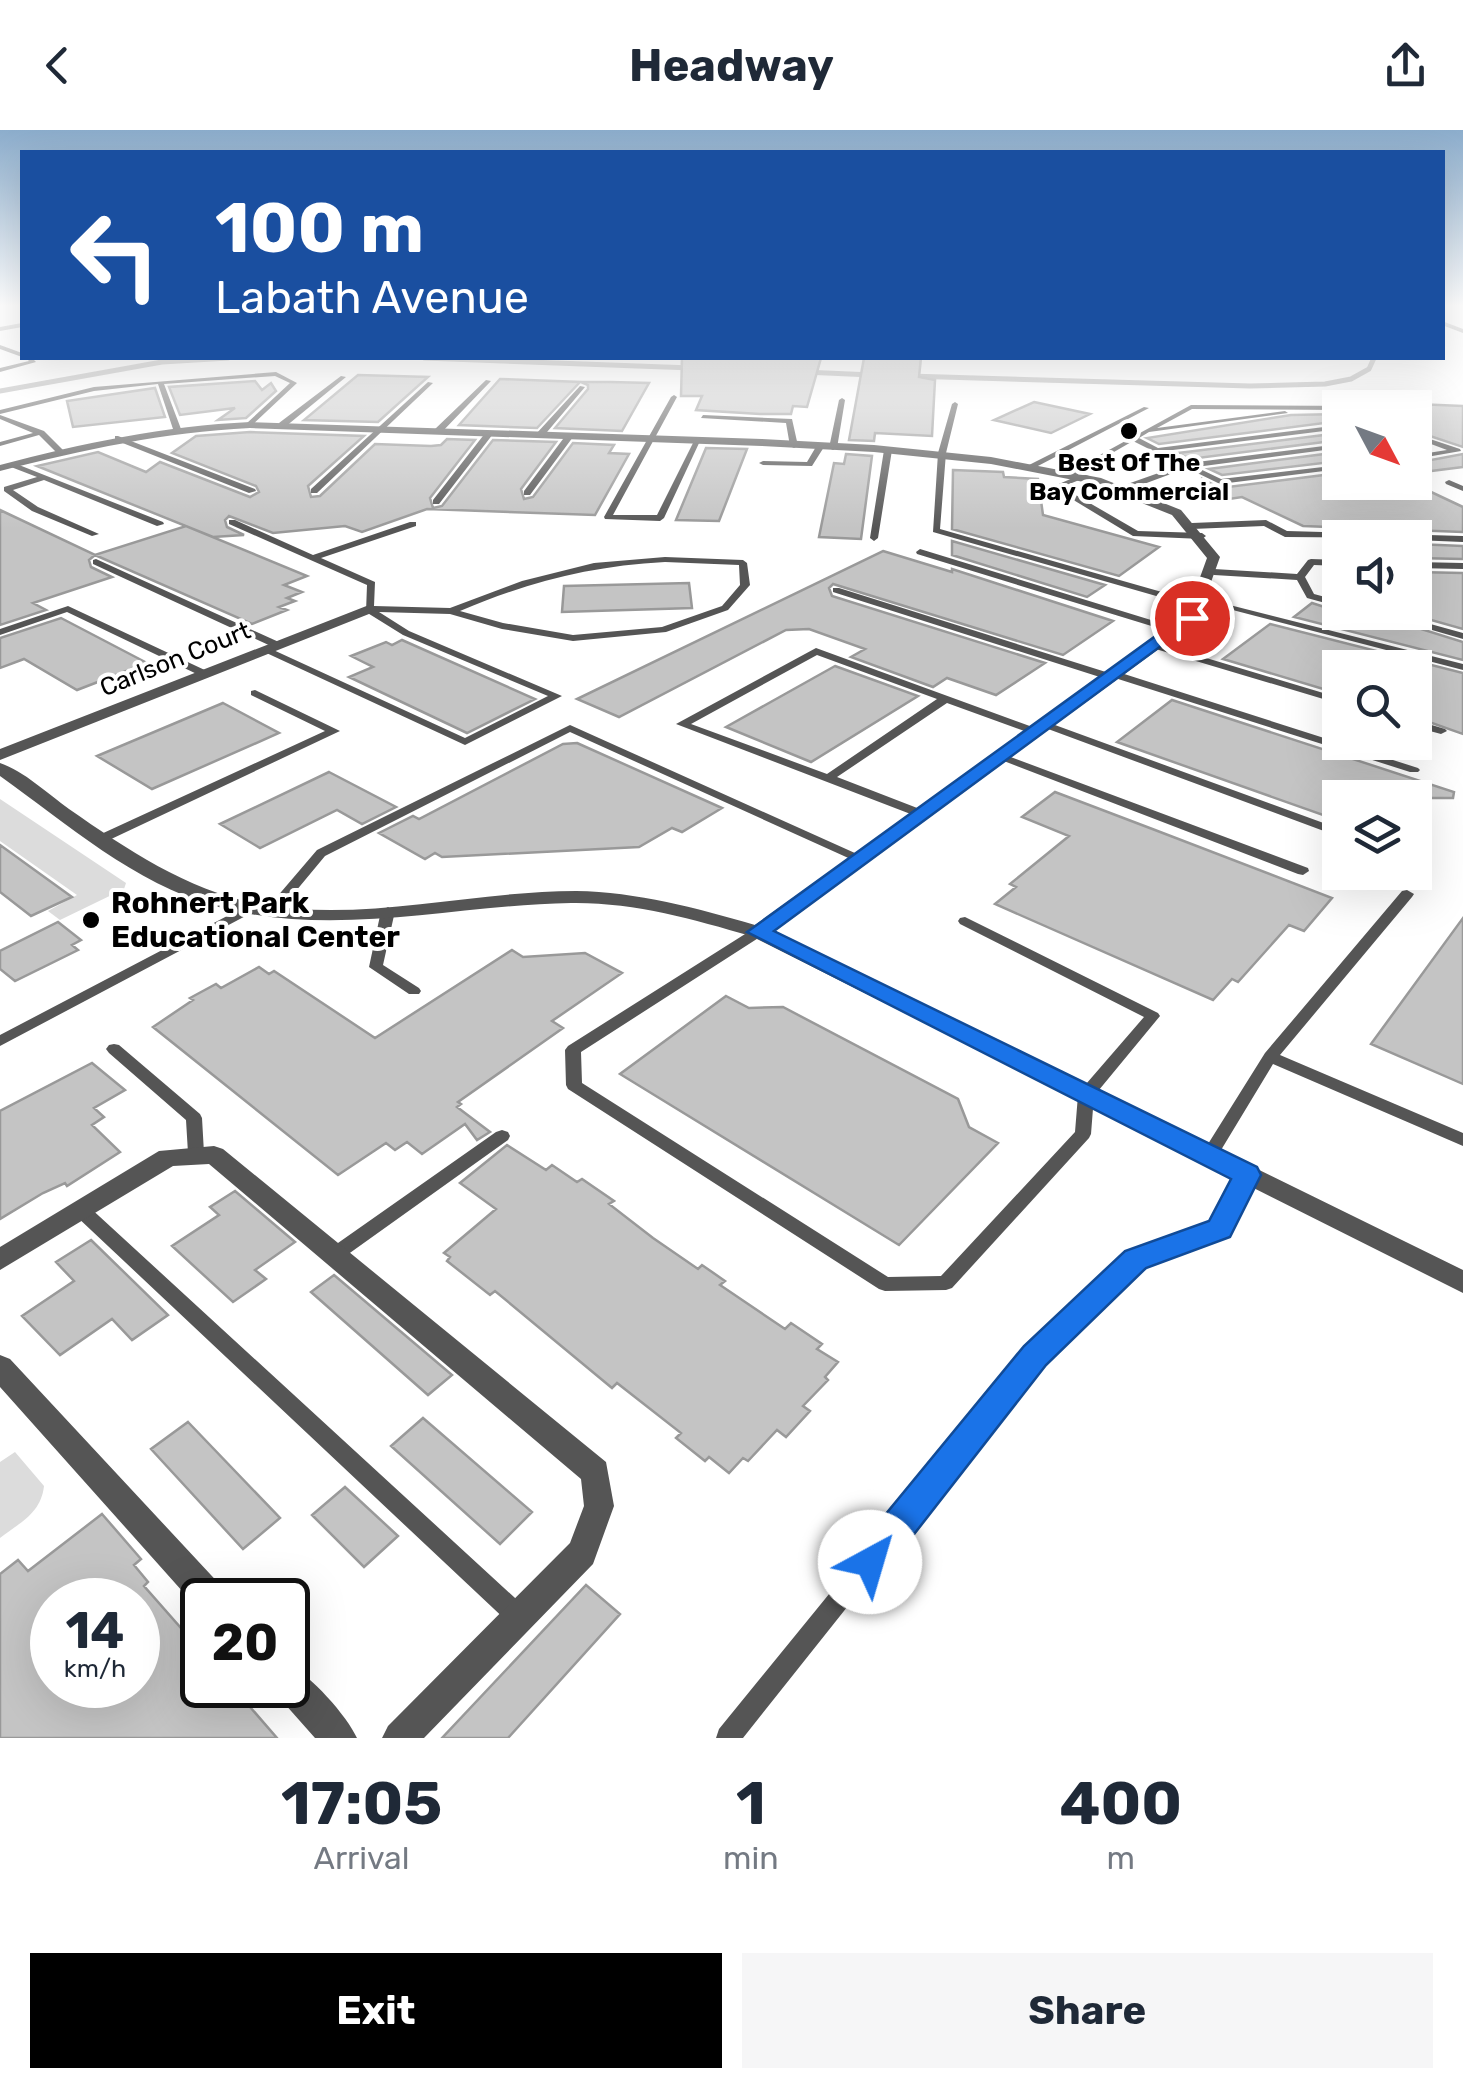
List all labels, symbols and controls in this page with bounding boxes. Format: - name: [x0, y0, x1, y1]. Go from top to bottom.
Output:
- icon: back: [30, 38, 85, 93]
- icon: share: [1378, 38, 1433, 93]
- text: Headway: [629, 39, 834, 92]
- text: 100 m: [215, 187, 424, 270]
- icon: left: [50, 190, 180, 320]
- text: Labath Avenue: [215, 271, 529, 324]
- north arrow: [1322, 390, 1432, 500]
- map controls: [1322, 390, 1432, 890]
- marker: Best Of The Bay Commercial: [1118, 420, 1140, 442]
- place label: Best Of The Bay Commercial: [1029, 448, 1229, 506]
- button: sound: [1322, 520, 1432, 630]
- pin: [1150, 576, 1235, 661]
- icon: arrive: [1165, 591, 1220, 646]
- street label: Carlson Court: [96, 616, 255, 702]
- button: search: [1322, 650, 1432, 760]
- button: layers: [1322, 780, 1432, 890]
- place label: Rohnert Park Educational Center: [111, 885, 400, 955]
- marker: Rohnert Park Educational Center: [80, 909, 102, 931]
- position arrow: [818, 1510, 922, 1614]
- speed limit sign: 20: [180, 1578, 310, 1708]
- text: 14: [66, 1601, 125, 1661]
- text: km/h: [64, 1654, 126, 1683]
- text: 17:05: [281, 1768, 442, 1839]
- text: 1: [736, 1768, 766, 1839]
- text: 400: [1060, 1768, 1182, 1839]
- text: Arrival: [314, 1839, 410, 1877]
- text: min: [723, 1839, 779, 1877]
- text: m: [1107, 1839, 1135, 1877]
- button: Exit: [30, 1953, 722, 2068]
- button: Share: [742, 1953, 1433, 2068]

